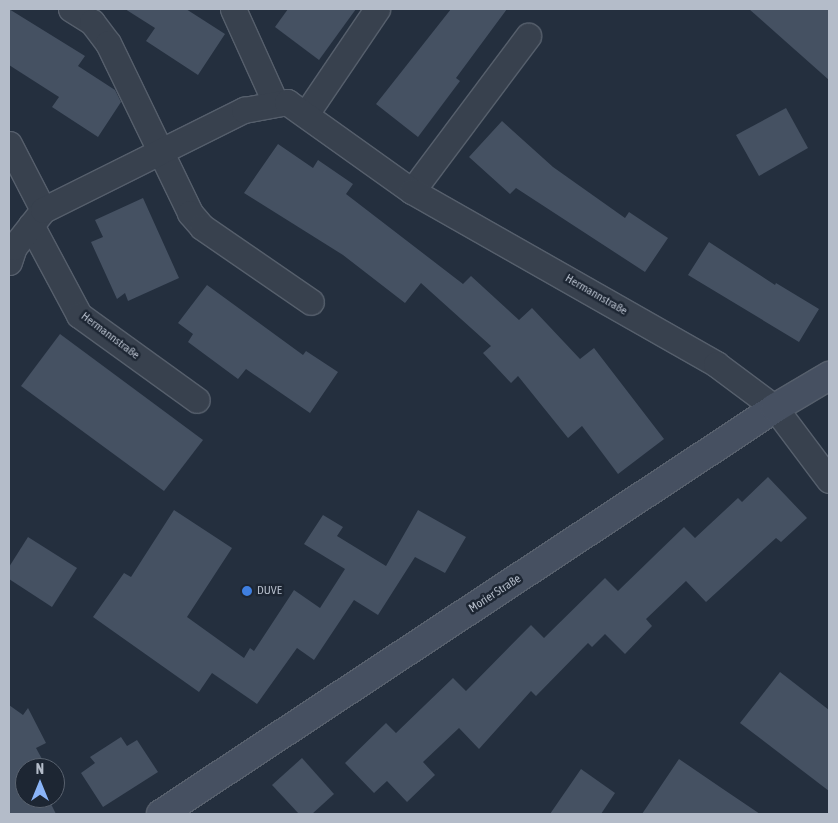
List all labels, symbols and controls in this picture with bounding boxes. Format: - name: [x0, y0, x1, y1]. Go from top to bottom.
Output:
- street label: Hermannstraße: [562, 271, 630, 319]
- street label: Hermannstraße: [78, 309, 142, 363]
- street label: Morier Straße: [466, 572, 524, 616]
- place label: DUVE: [257, 584, 282, 598]
- marker: DUVE: [241, 585, 253, 597]
- north arrow: [15, 758, 65, 808]
- text: N: [36, 761, 44, 777]

